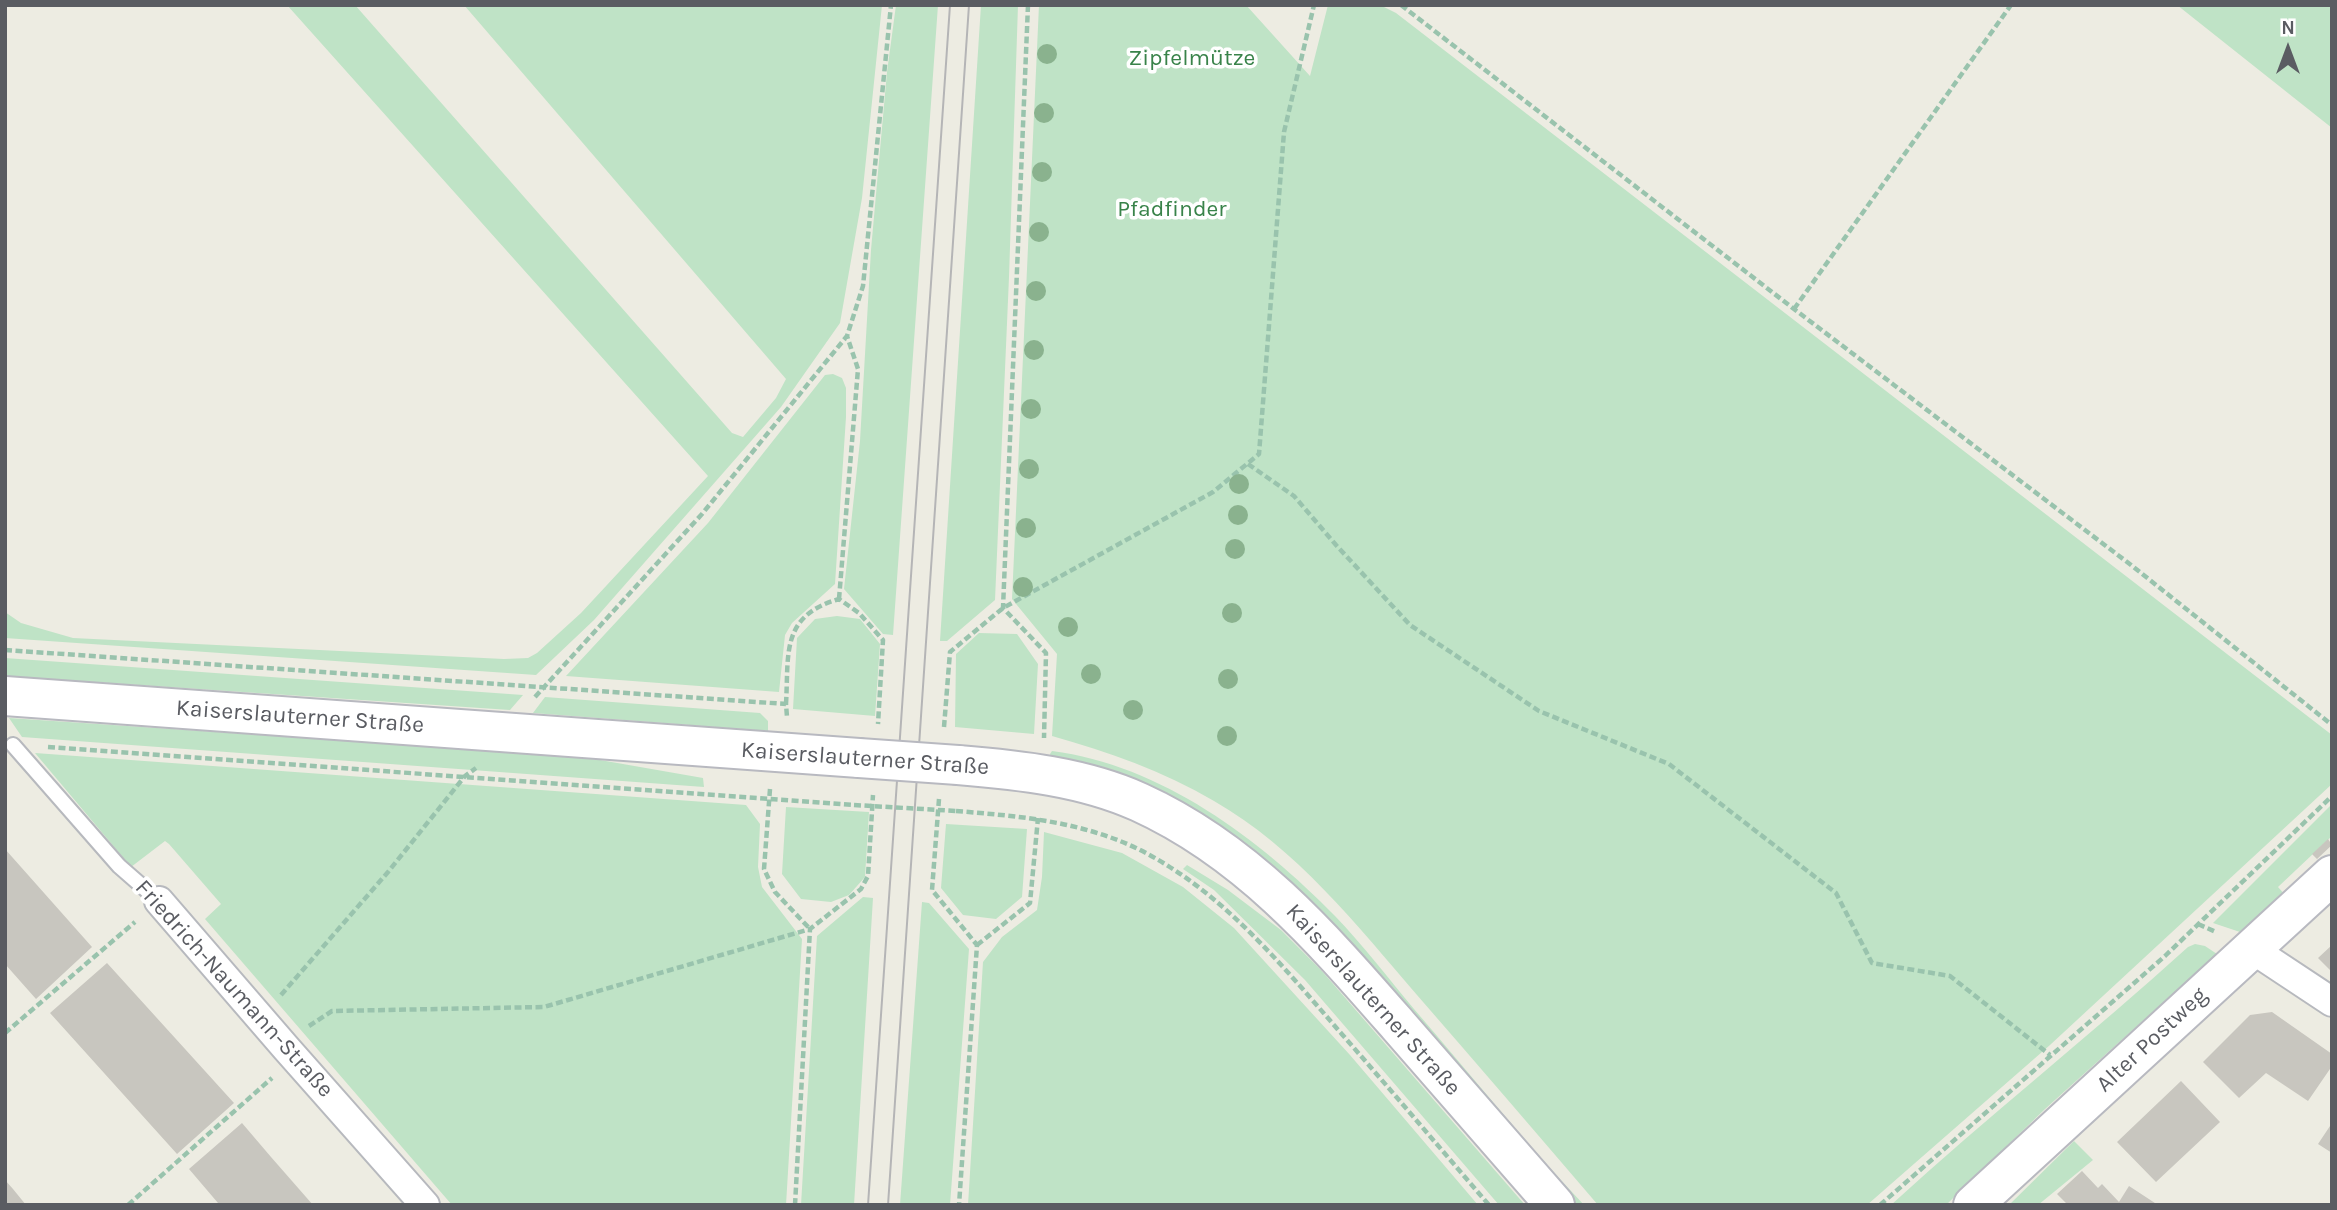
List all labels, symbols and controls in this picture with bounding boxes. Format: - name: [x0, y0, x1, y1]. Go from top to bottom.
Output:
- north arrow: [2253, 14, 2323, 84]
- text: N: [2281, 17, 2295, 39]
- park label: Zipfelmütze: [1129, 44, 1255, 72]
- park label: Pfadfinder: [1117, 195, 1227, 223]
- street label: Kaiserslauterner Straße: [175, 695, 425, 739]
- street label: Kaiserslauterner Straße: [740, 737, 990, 781]
- street label: Friedrich-Naumann-Straße: [129, 875, 339, 1103]
- street label: Kaiserslauterner Straße: [1280, 898, 1466, 1102]
- street label: Alter Postweg: [2091, 982, 2213, 1098]

